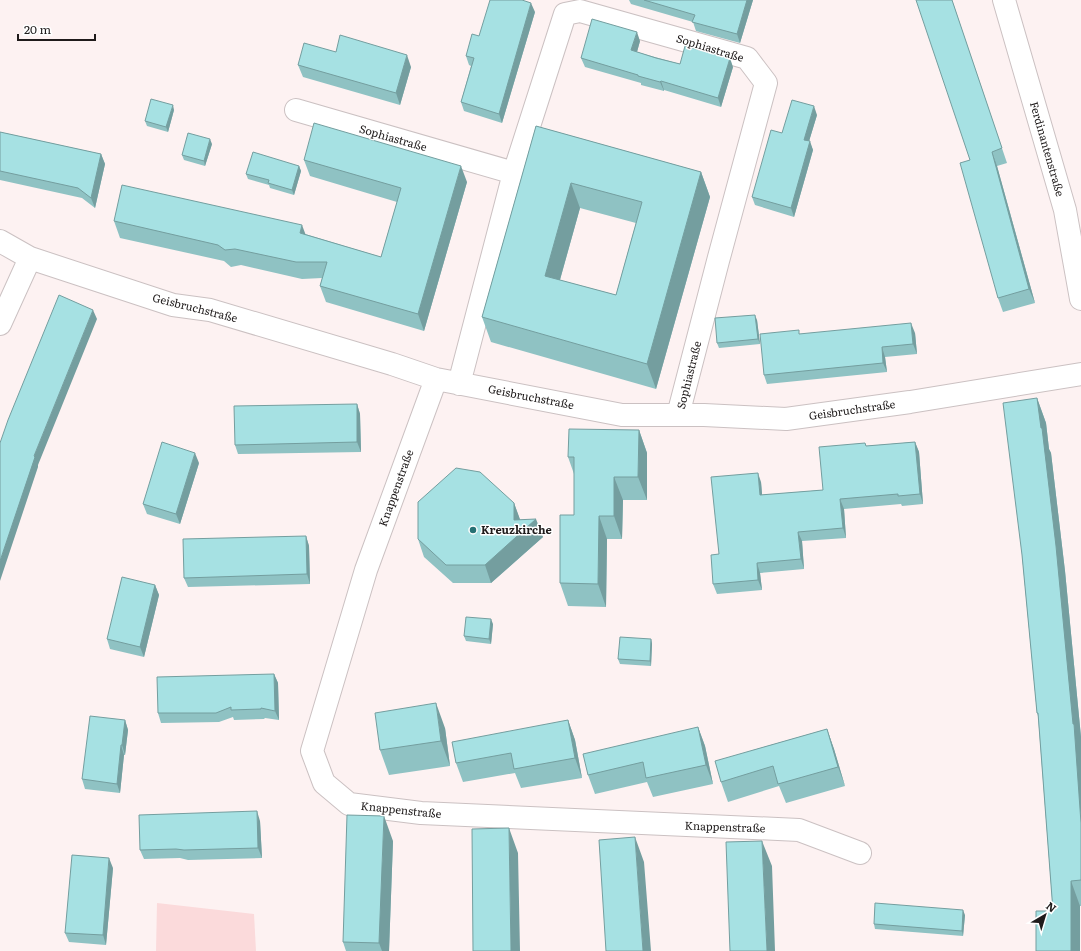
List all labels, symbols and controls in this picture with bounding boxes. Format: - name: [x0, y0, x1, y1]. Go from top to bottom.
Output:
- scale bar: [18, 16, 95, 42]
- text: 20 m: [24, 20, 51, 38]
- street label: Sophiastraße: [675, 29, 746, 65]
- street label: Ferdinantenstraße: [1027, 99, 1069, 198]
- street label: Sophiastraße: [358, 120, 429, 154]
- street label: Geisbruchstraße: [151, 289, 240, 325]
- street label: Sophiastraße: [672, 339, 704, 410]
- street label: Geisbruchstraße: [487, 380, 576, 412]
- street label: Geisbruchstraße: [808, 395, 896, 423]
- street label: Knappenstraße: [374, 447, 417, 528]
- place label: Kreuzkirche: [481, 521, 552, 537]
- marker: Kreuzkirche: [468, 525, 478, 535]
- street label: Knappenstraße: [360, 797, 443, 821]
- street label: Knappenstraße: [684, 817, 766, 835]
- north arrow: [1025, 895, 1065, 935]
- text: N: [1043, 897, 1060, 915]

